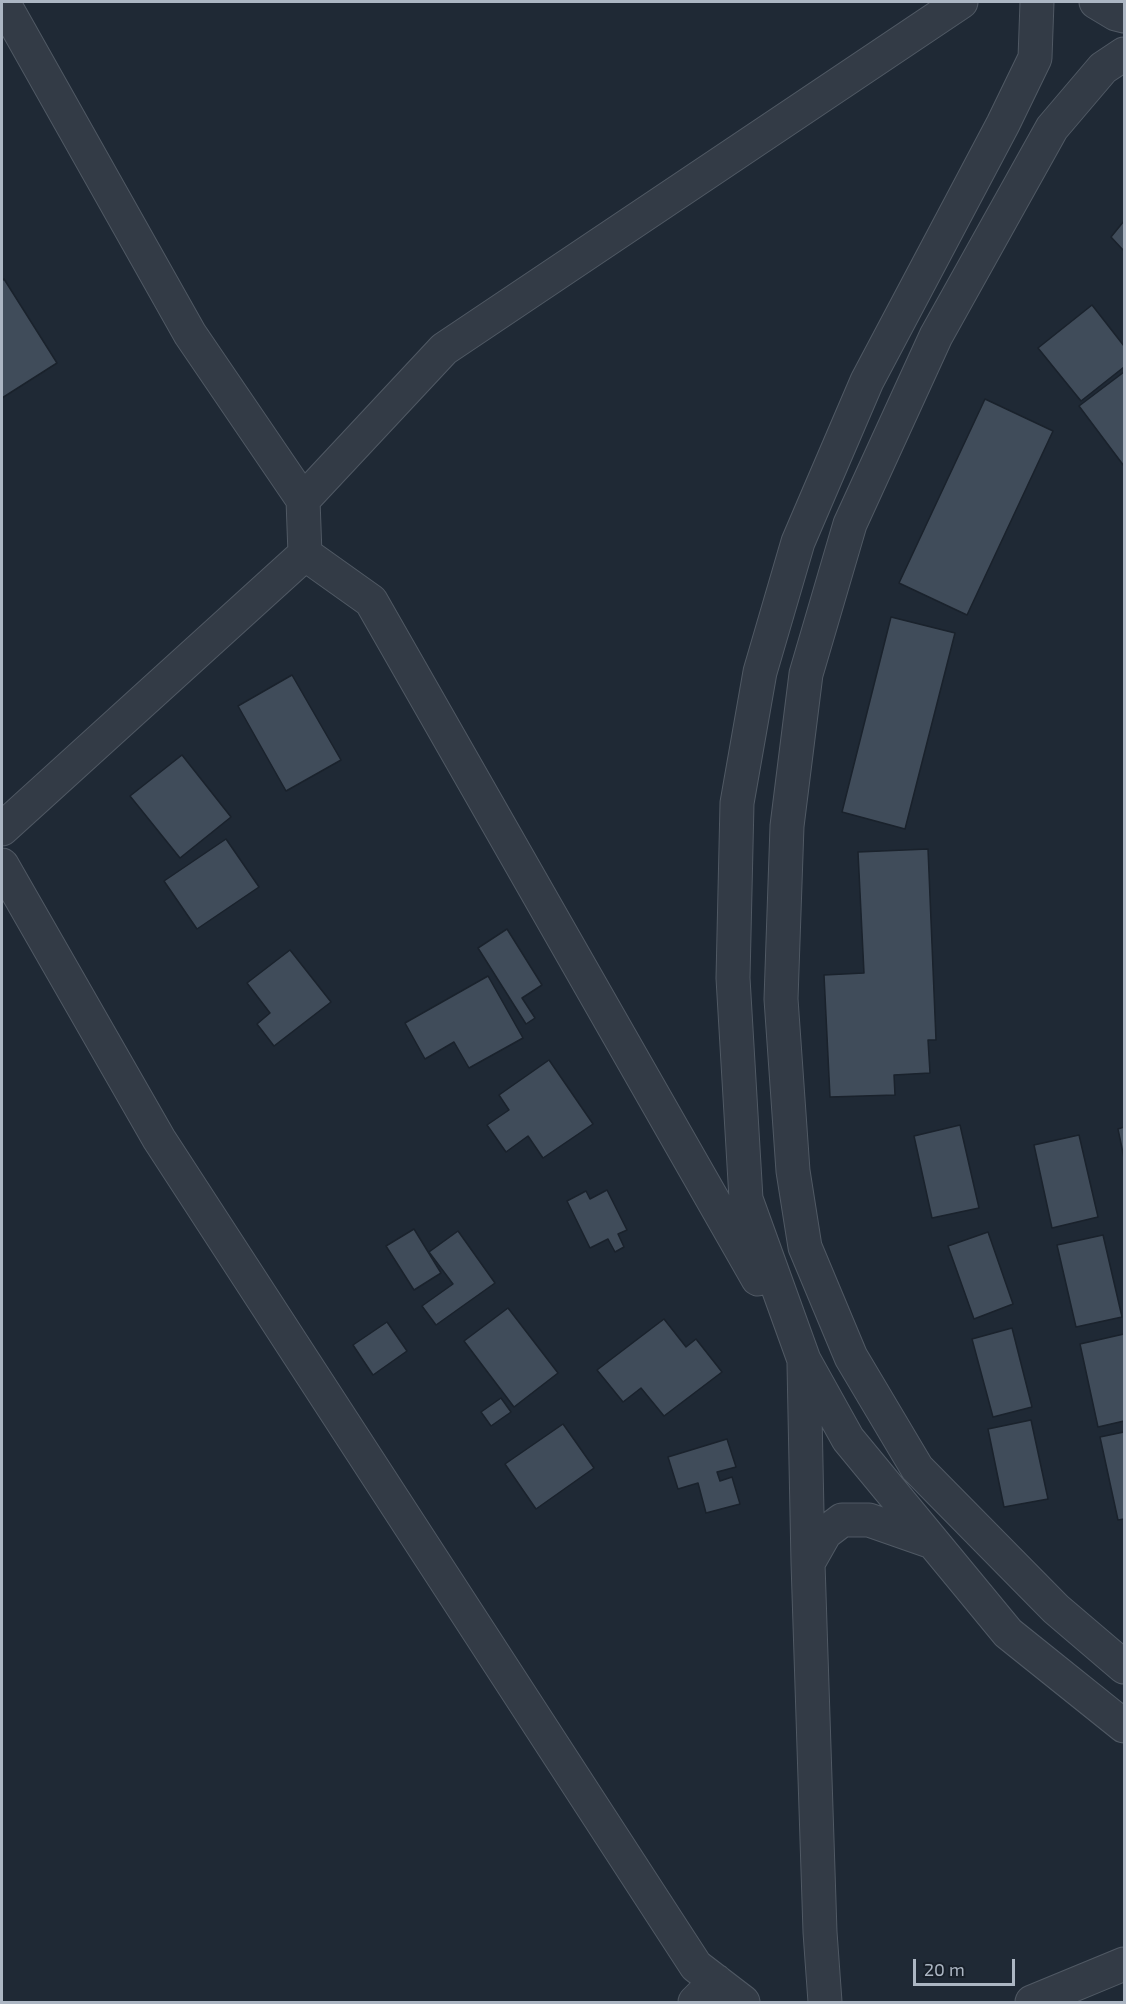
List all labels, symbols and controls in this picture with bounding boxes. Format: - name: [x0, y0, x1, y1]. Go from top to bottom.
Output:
- scale bar: [916, 1947, 1018, 1985]
- text: 20 m: [924, 1958, 965, 1980]

